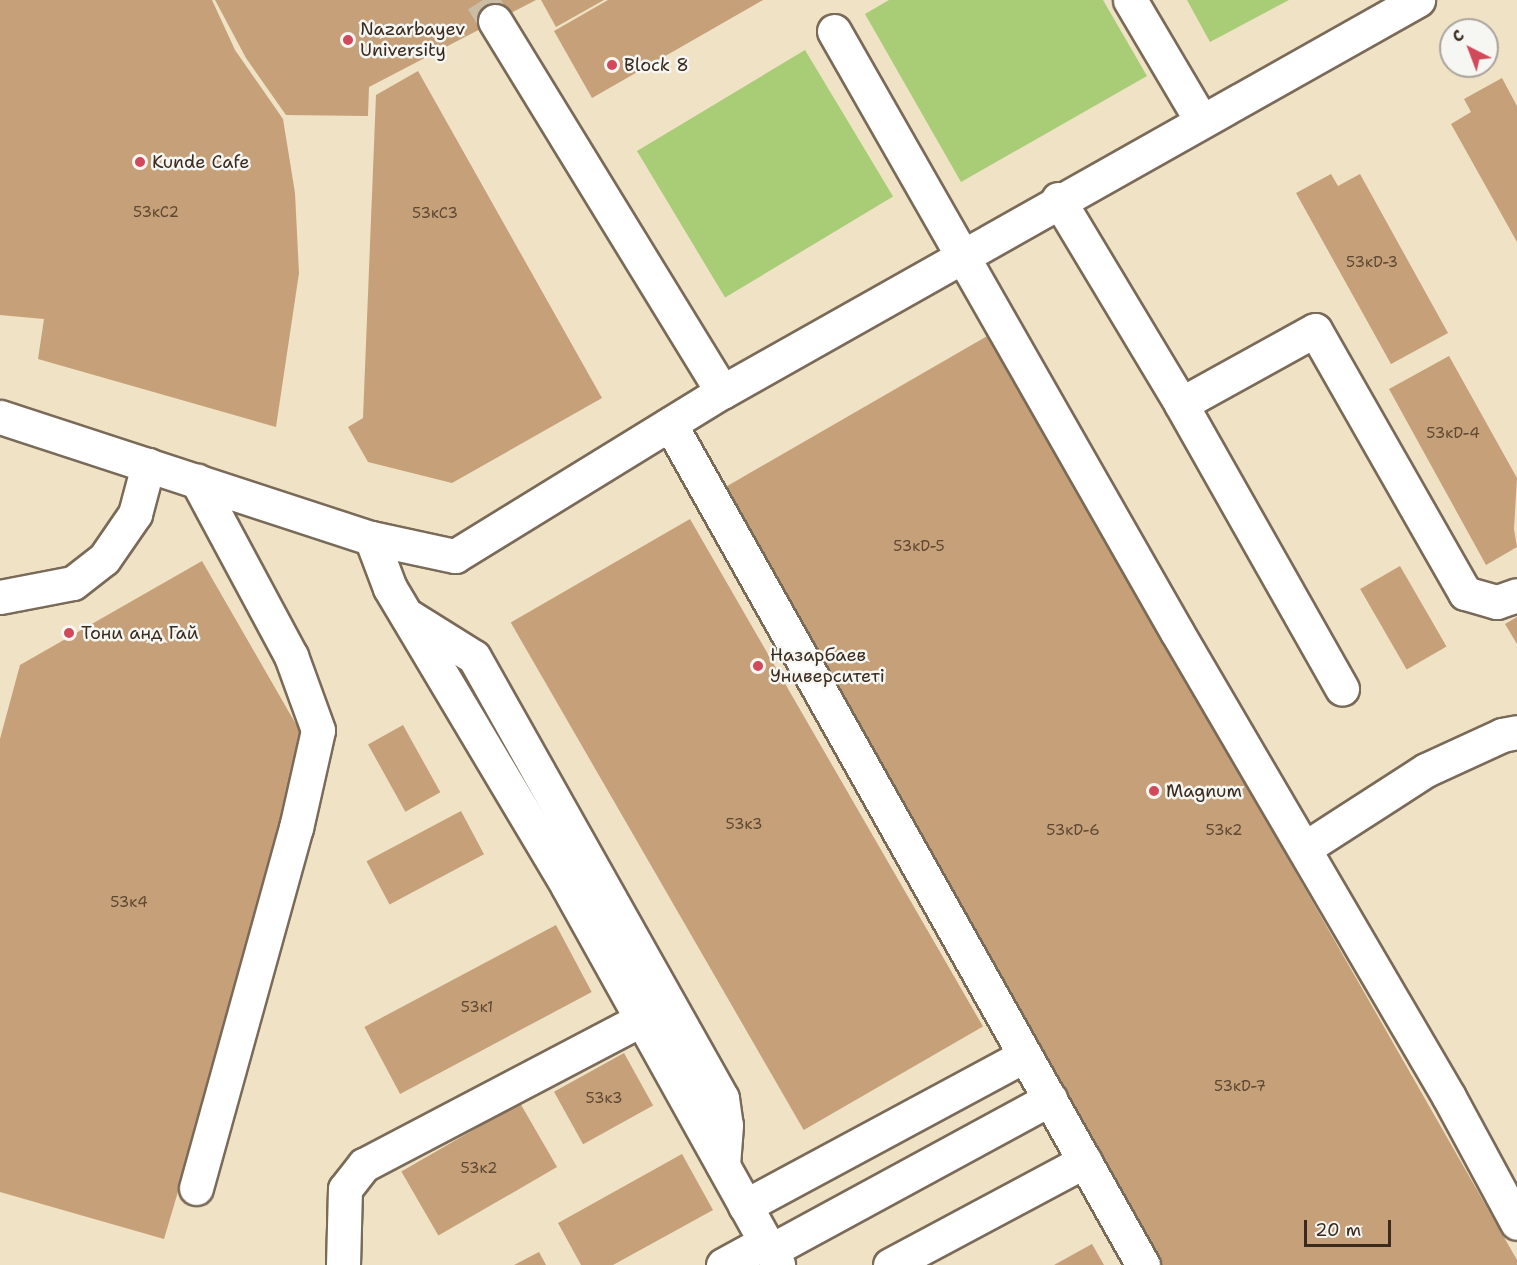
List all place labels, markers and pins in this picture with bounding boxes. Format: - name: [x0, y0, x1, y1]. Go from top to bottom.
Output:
- place label: Nazarbayev University: [360, 19, 465, 62]
- marker: Nazarbayev University: [341, 33, 355, 47]
- place label: Block 8: [624, 54, 689, 76]
- marker: Block 8: [605, 58, 619, 72]
- place label: Kunde Cafe: [152, 151, 249, 173]
- marker: Kunde Cafe: [133, 155, 147, 169]
- place label: Тони анд Гай: [81, 622, 198, 644]
- marker: Тони анд Гай: [62, 626, 76, 640]
- place label: Назарбаев Университеті: [770, 645, 885, 688]
- marker: Назарбаев Университеті: [751, 659, 765, 673]
- place label: Magnum: [1166, 780, 1242, 802]
- marker: Magnum: [1147, 784, 1161, 798]

